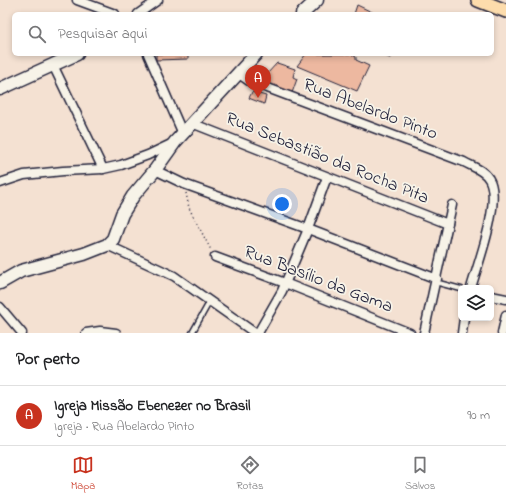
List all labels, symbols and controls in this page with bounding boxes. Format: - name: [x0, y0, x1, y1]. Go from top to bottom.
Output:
- search box: [12, 12, 494, 56]
- icon: search: [26, 23, 48, 45]
- text: Pesquisar aqui: [58, 23, 147, 45]
- pin: A: [245, 65, 271, 98]
- street label: Rua Abelardo Pinto: [299, 72, 441, 148]
- street label: Rua Sebastião da Rocha Pita: [221, 106, 433, 212]
- your location: [272, 194, 292, 214]
- street label: Rua Basílio da Gama: [240, 240, 396, 320]
- map controls: [458, 285, 494, 321]
- button: layers: [458, 285, 494, 321]
- text: Por perto: [16, 347, 80, 372]
- text: Igreja Missão Ebenezer no Brasil: [54, 395, 251, 417]
- text: A: [25, 406, 33, 425]
- text: 90 m: [467, 406, 490, 425]
- text: Igreja · Rua Abelardo Pinto: [54, 417, 194, 436]
- tab: Mapa: [71, 454, 95, 494]
- tab: Rotas: [237, 454, 264, 494]
- tab: Salvos: [405, 454, 435, 494]

